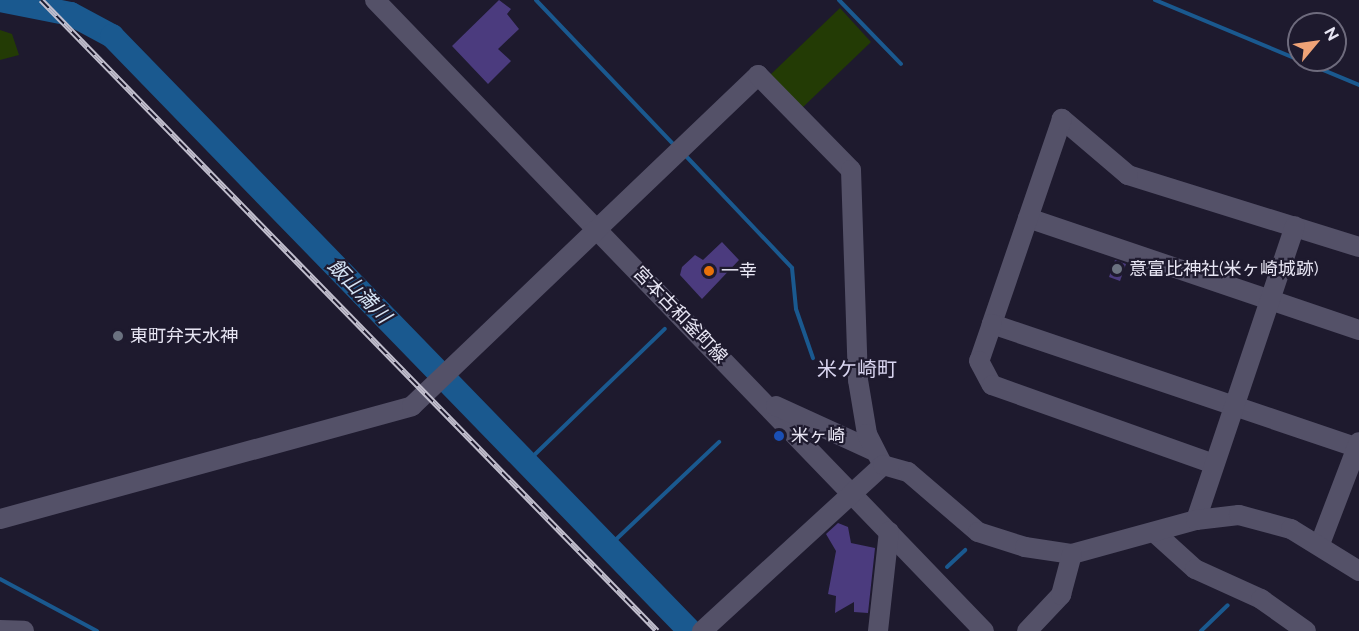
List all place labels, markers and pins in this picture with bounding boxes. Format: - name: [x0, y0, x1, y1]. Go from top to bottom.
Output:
- place label: 意富比神社(米ヶ崎城跡): [1129, 258, 1319, 280]
- place label: 一幸: [721, 260, 757, 282]
- marker: 意富比神社(米ヶ崎城跡): [1110, 262, 1124, 276]
- marker: 一幸: [702, 264, 716, 278]
- place label: 東町弁天水神: [130, 325, 238, 347]
- marker: 東町弁天水神: [111, 329, 125, 343]
- place label: 米ヶ崎: [791, 425, 845, 447]
- marker: 米ヶ崎: [772, 429, 786, 443]

